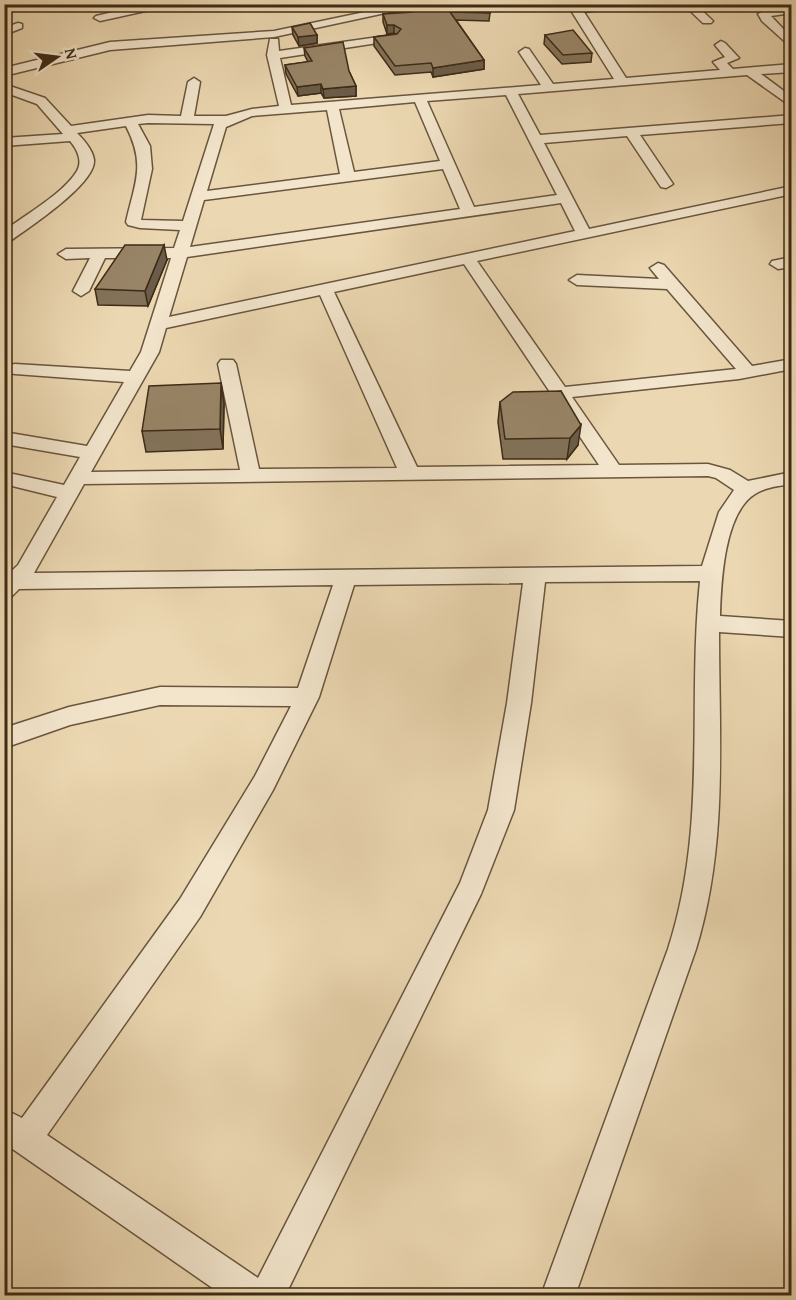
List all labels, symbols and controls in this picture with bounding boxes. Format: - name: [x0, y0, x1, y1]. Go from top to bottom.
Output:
- north arrow: [27, 27, 87, 87]
- text: N: [59, 45, 85, 62]

